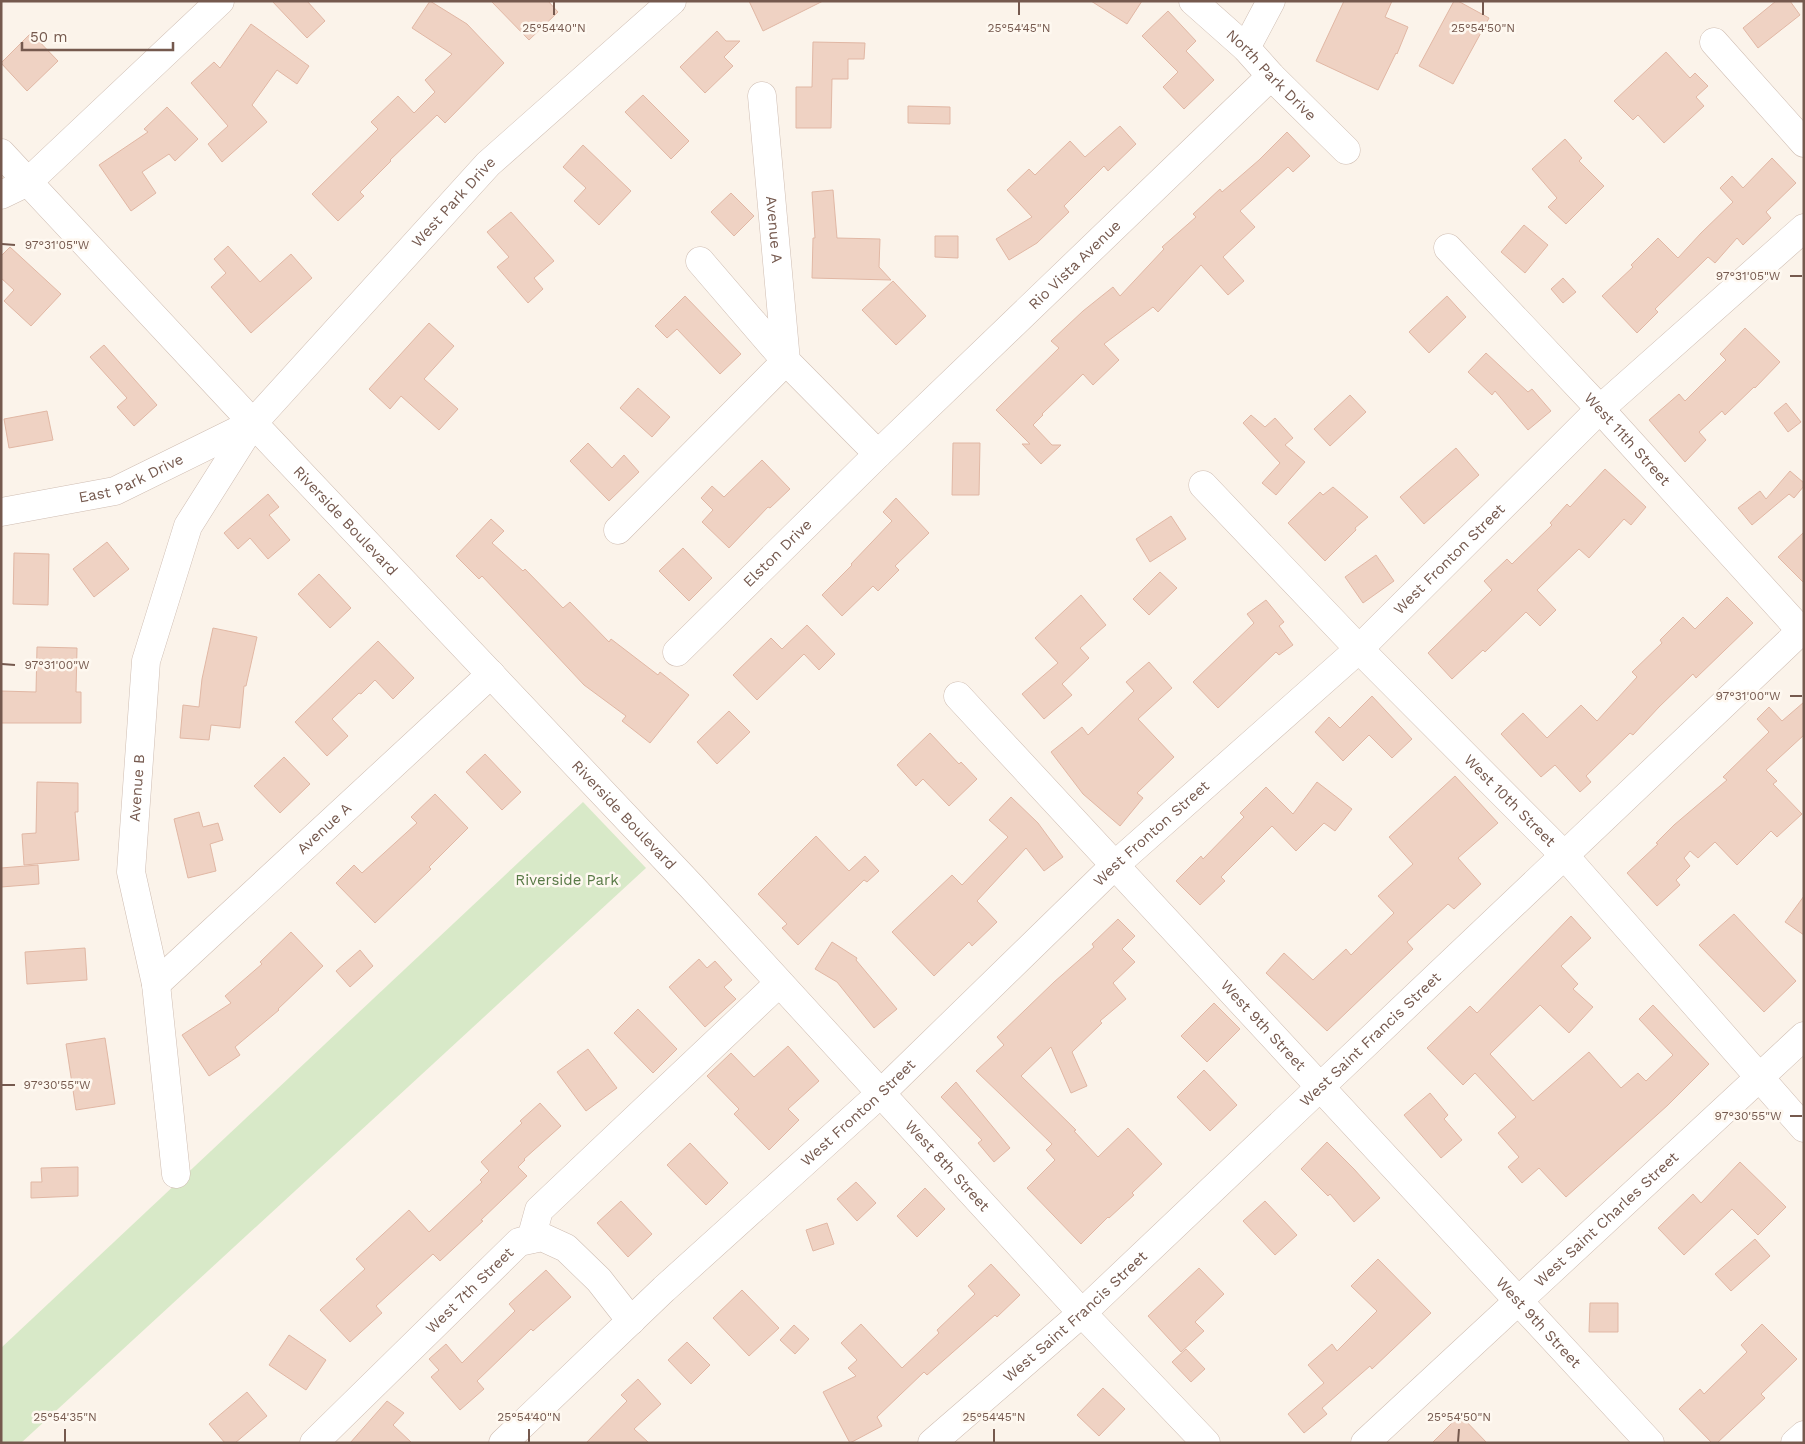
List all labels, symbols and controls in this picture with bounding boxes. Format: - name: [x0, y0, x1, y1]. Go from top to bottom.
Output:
- scale bar: [22, 20, 174, 52]
- text: 25°54'40"N: [522, 21, 586, 35]
- text: 25°54'45"N: [988, 21, 1050, 35]
- text: 25°54'50"N: [1451, 21, 1515, 35]
- street label: North Park Drive: [1223, 26, 1320, 125]
- text: 50 m: [30, 28, 67, 46]
- street label: West Park Drive: [408, 153, 499, 251]
- street label: Avenue A: [762, 195, 786, 264]
- street label: Rio Vista Avenue: [1025, 216, 1125, 313]
- text: 97°31'05"W: [25, 238, 90, 252]
- text: 97°31'05"W: [1716, 269, 1781, 283]
- street label: West 11th Street: [1580, 389, 1674, 490]
- street label: East Park Drive: [77, 450, 186, 507]
- street label: Riverside Boulevard: [290, 462, 402, 579]
- street label: West Fronton Street: [1390, 500, 1509, 618]
- street label: Elston Drive: [739, 515, 816, 591]
- text: 97°31'00"W: [24, 658, 90, 672]
- text: 97°31'00"W: [1715, 689, 1781, 703]
- street label: West 10th Street: [1460, 751, 1560, 851]
- street label: Avenue B: [126, 753, 148, 823]
- street label: Riverside Boulevard: [568, 757, 680, 873]
- street label: West Fronton Street: [1090, 776, 1213, 890]
- street label: Avenue A: [293, 799, 355, 858]
- park label: Riverside Park: [515, 871, 619, 889]
- street label: West Saint Francis Street: [1296, 968, 1445, 1110]
- street label: West 9th Street: [1217, 976, 1310, 1075]
- street label: West Fronton Street: [797, 1055, 920, 1170]
- text: 97°30'55"W: [23, 1078, 91, 1092]
- text: 97°30'55"W: [1714, 1109, 1782, 1123]
- street label: West 8th Street: [901, 1117, 994, 1216]
- street label: West Saint Charles Street: [1530, 1148, 1683, 1291]
- street label: West 7th Street: [422, 1243, 518, 1337]
- street label: West Saint Francis Street: [1000, 1247, 1151, 1386]
- street label: West 9th Street: [1492, 1273, 1585, 1372]
- text: 25°54'35"N: [33, 1410, 97, 1424]
- text: 25°54'40"N: [497, 1410, 561, 1424]
- text: 25°54'45"N: [963, 1410, 1025, 1424]
- text: 25°54'50"N: [1427, 1410, 1491, 1424]

